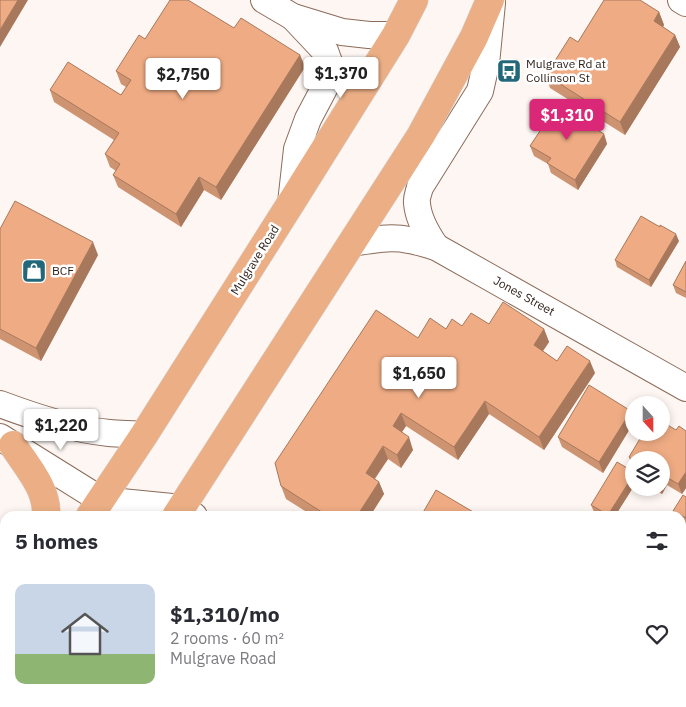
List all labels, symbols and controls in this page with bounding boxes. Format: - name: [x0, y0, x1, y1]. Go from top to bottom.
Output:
- pin: $1,370: [300, 56, 382, 99]
- place label: Mulgrave Rd at Collinson St: [526, 56, 606, 85]
- pin: $2,750: [142, 58, 224, 100]
- bus stop icon: Mulgrave Rd at Collinson St: [496, 58, 522, 84]
- text: $1,370: [315, 63, 367, 83]
- text: $2,750: [157, 64, 209, 84]
- pin: $1,310: [526, 98, 608, 141]
- text: $1,310: [541, 105, 593, 125]
- street label: Mulgrave Road: [227, 222, 282, 297]
- shop icon: BCF: [21, 258, 47, 284]
- place label: BCF: [52, 263, 74, 278]
- street label: Jones Street: [491, 273, 558, 319]
- pin: $1,650: [378, 356, 460, 399]
- text: $1,650: [393, 363, 445, 383]
- north arrow: [625, 396, 670, 441]
- map controls: [625, 396, 670, 496]
- pin: $1,220: [20, 408, 102, 451]
- text: $1,220: [35, 415, 87, 435]
- button: layers: [625, 451, 670, 496]
- text: 5 homes: [15, 527, 98, 555]
- icon: filters: [643, 527, 671, 555]
- text: $1,310/mo: [170, 600, 280, 628]
- icon: home: [55, 604, 115, 664]
- icon: heart: [643, 620, 671, 648]
- text: 2 rooms · 60 m²: [170, 628, 284, 648]
- text: Mulgrave Road: [170, 648, 276, 668]

